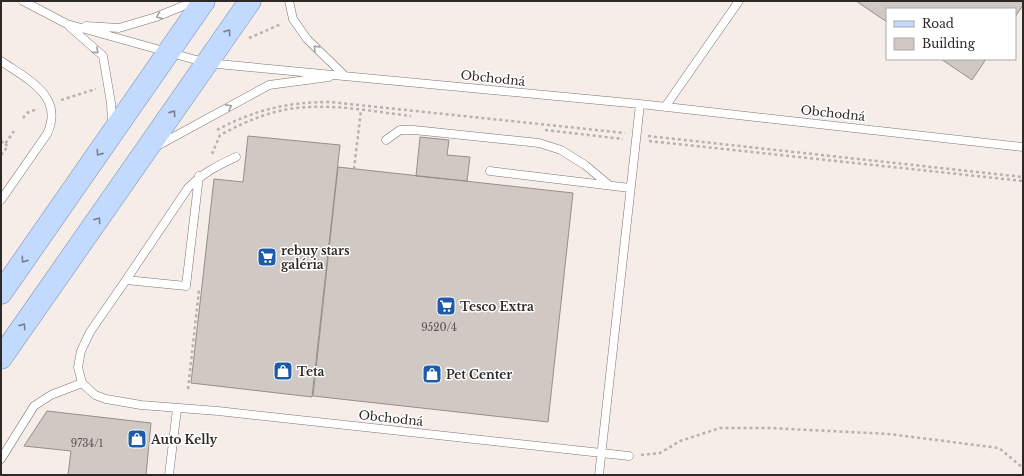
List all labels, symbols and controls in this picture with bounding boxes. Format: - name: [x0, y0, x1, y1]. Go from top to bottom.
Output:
- legend: [886, 8, 1016, 60]
- one-way arrow: [155, 11, 162, 19]
- text: Road: [922, 16, 954, 31]
- one-way arrow: [224, 29, 231, 36]
- text: Building: [922, 36, 976, 51]
- one-way arrow: [313, 45, 321, 53]
- one-way arrow: [92, 46, 99, 53]
- street label: Obchodná: [460, 67, 526, 89]
- street label: Obchodná: [800, 102, 866, 124]
- one-way arrow: [225, 104, 232, 111]
- one-way arrow: [168, 110, 176, 117]
- one-way arrow: [97, 149, 104, 156]
- one-way arrow: [93, 217, 100, 224]
- place label: rebuy stars galéria: [281, 243, 350, 272]
- supermarket icon: rebuy stars galéria: [256, 246, 278, 268]
- one-way arrow: [22, 255, 29, 262]
- supermarket icon: Tesco Extra: [435, 295, 457, 317]
- place label: Tesco Extra: [460, 299, 534, 314]
- house number: 9520/4: [421, 321, 457, 334]
- one-way arrow: [18, 323, 26, 330]
- shop icon: Teta: [272, 360, 294, 382]
- shop icon: Pet Center: [421, 363, 443, 385]
- place label: Teta: [297, 364, 325, 379]
- place label: Pet Center: [446, 367, 512, 382]
- street label: Obchodná: [358, 407, 424, 429]
- shop icon: Auto Kelly: [126, 428, 148, 450]
- place label: Auto Kelly: [150, 432, 218, 447]
- house number: 9734/1: [71, 437, 103, 450]

